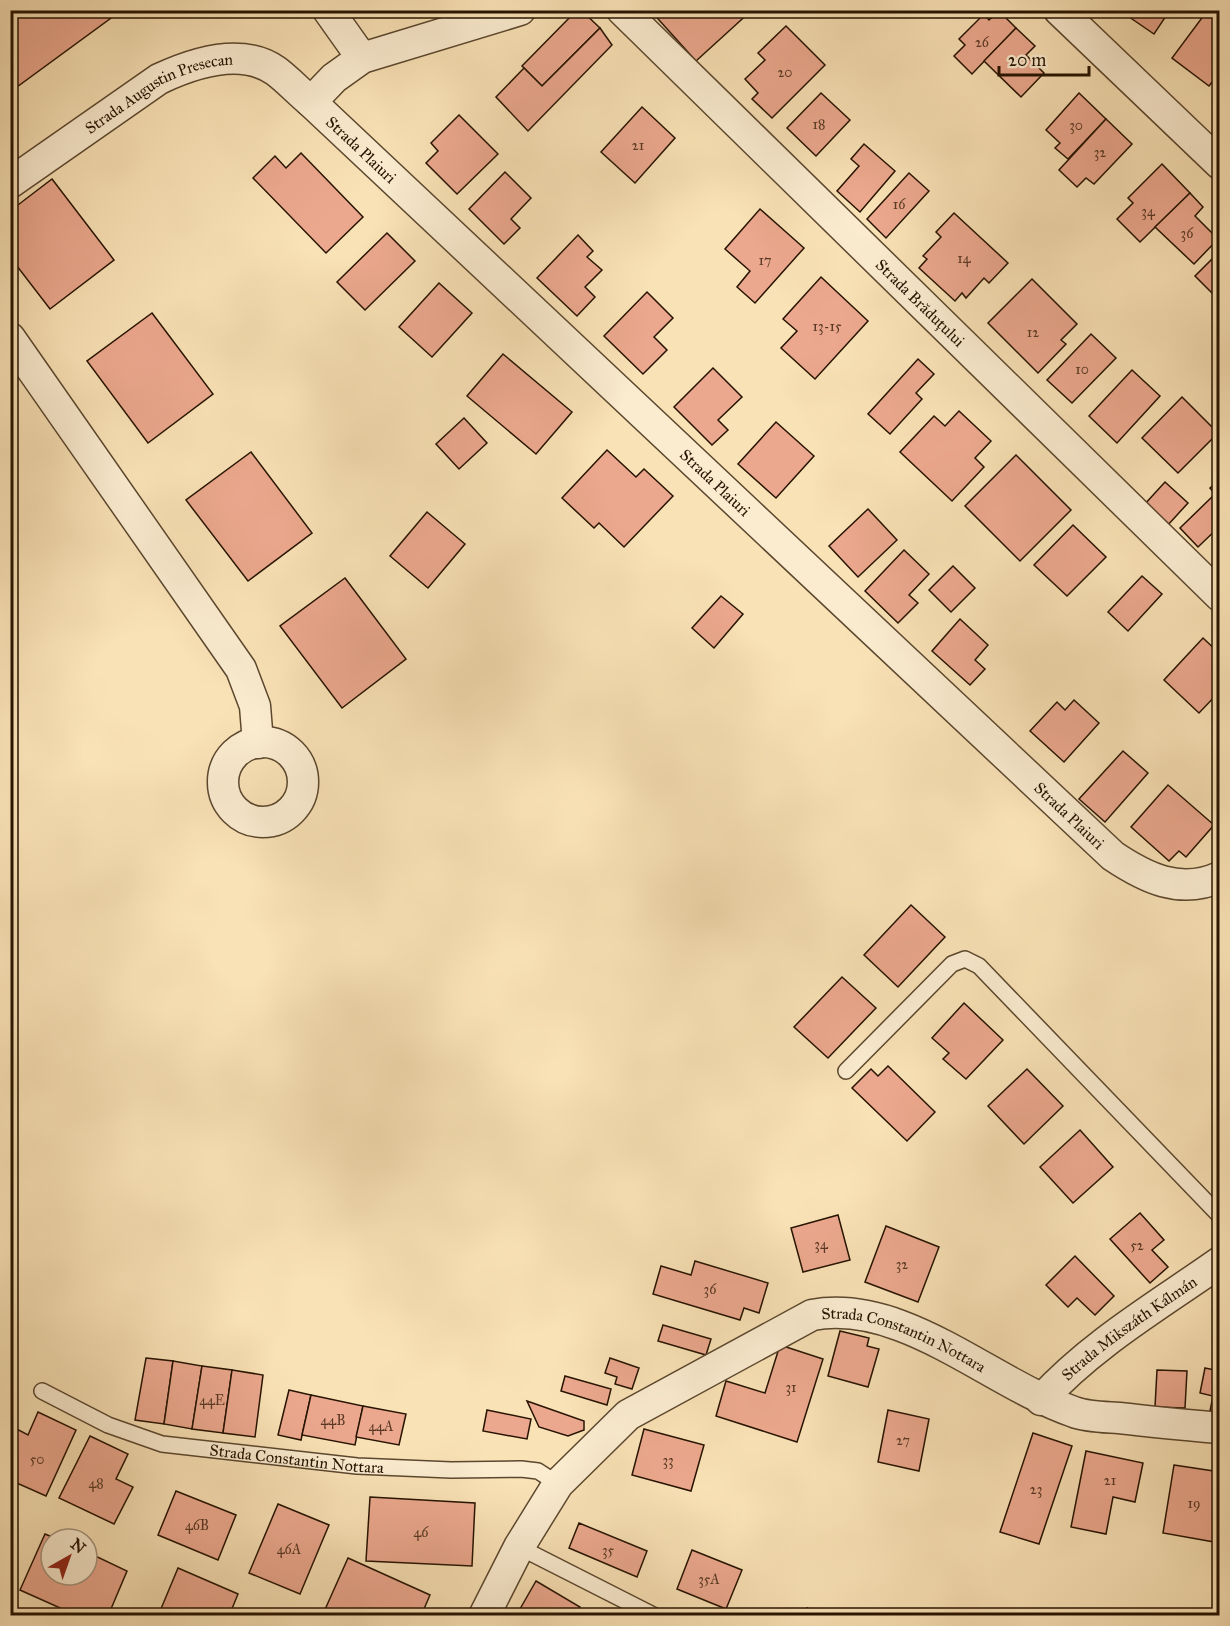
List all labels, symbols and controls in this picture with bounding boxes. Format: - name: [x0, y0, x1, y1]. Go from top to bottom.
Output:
- house number: 26: [975, 34, 990, 51]
- scale bar: [999, 39, 1089, 77]
- street label: Strada Augustin Presecan: [81, 49, 234, 137]
- text: 20 m: [1008, 49, 1046, 71]
- house number: 20: [777, 64, 793, 81]
- street label: Strada Plaiuri: [322, 112, 401, 187]
- house number: 18: [813, 116, 825, 133]
- house number: 30: [1069, 117, 1083, 134]
- house number: 21: [632, 137, 645, 154]
- house number: 32: [1094, 144, 1106, 161]
- house number: 16: [893, 196, 906, 213]
- house number: 34: [1141, 203, 1156, 220]
- house number: 36: [1181, 225, 1194, 242]
- house number: 14: [957, 250, 972, 267]
- house number: 17: [758, 252, 772, 269]
- street label: Strada Brăduțului: [872, 255, 969, 351]
- house number: 13-15: [813, 318, 842, 335]
- house number: 12: [1027, 324, 1039, 341]
- house number: 10: [1075, 361, 1089, 378]
- street label: Strada Plaiuri: [676, 445, 755, 520]
- street label: Strada Plaiuri: [1031, 778, 1109, 853]
- house number: 34: [814, 1236, 829, 1253]
- house number: 52: [1130, 1237, 1144, 1254]
- house number: 32: [896, 1256, 908, 1273]
- street label: Strada Mikszáth Kálmán: [1057, 1271, 1200, 1384]
- house number: 36: [704, 1281, 717, 1298]
- street label: Strada Constantin Nottara: [820, 1303, 990, 1376]
- house number: 31: [785, 1379, 797, 1396]
- house number: 44E: [199, 1392, 225, 1409]
- house number: 44B: [321, 1412, 345, 1429]
- house number: 44A: [368, 1418, 394, 1435]
- house number: 27: [896, 1432, 910, 1449]
- street label: Strada Constantin Nottara: [209, 1440, 384, 1477]
- house number: 50: [30, 1451, 44, 1468]
- house number: 33: [662, 1452, 674, 1469]
- house number: 21: [1104, 1472, 1117, 1489]
- house number: 48: [88, 1475, 104, 1492]
- house number: 23: [1030, 1481, 1042, 1498]
- house number: 19: [1188, 1495, 1200, 1512]
- house number: 46B: [185, 1517, 209, 1534]
- house number: 46: [414, 1524, 429, 1541]
- north arrow: [39, 1527, 99, 1587]
- text: N: [67, 1534, 90, 1558]
- house number: 46A: [277, 1541, 302, 1558]
- house number: 35: [602, 1542, 615, 1559]
- house number: 35A: [698, 1571, 720, 1588]

